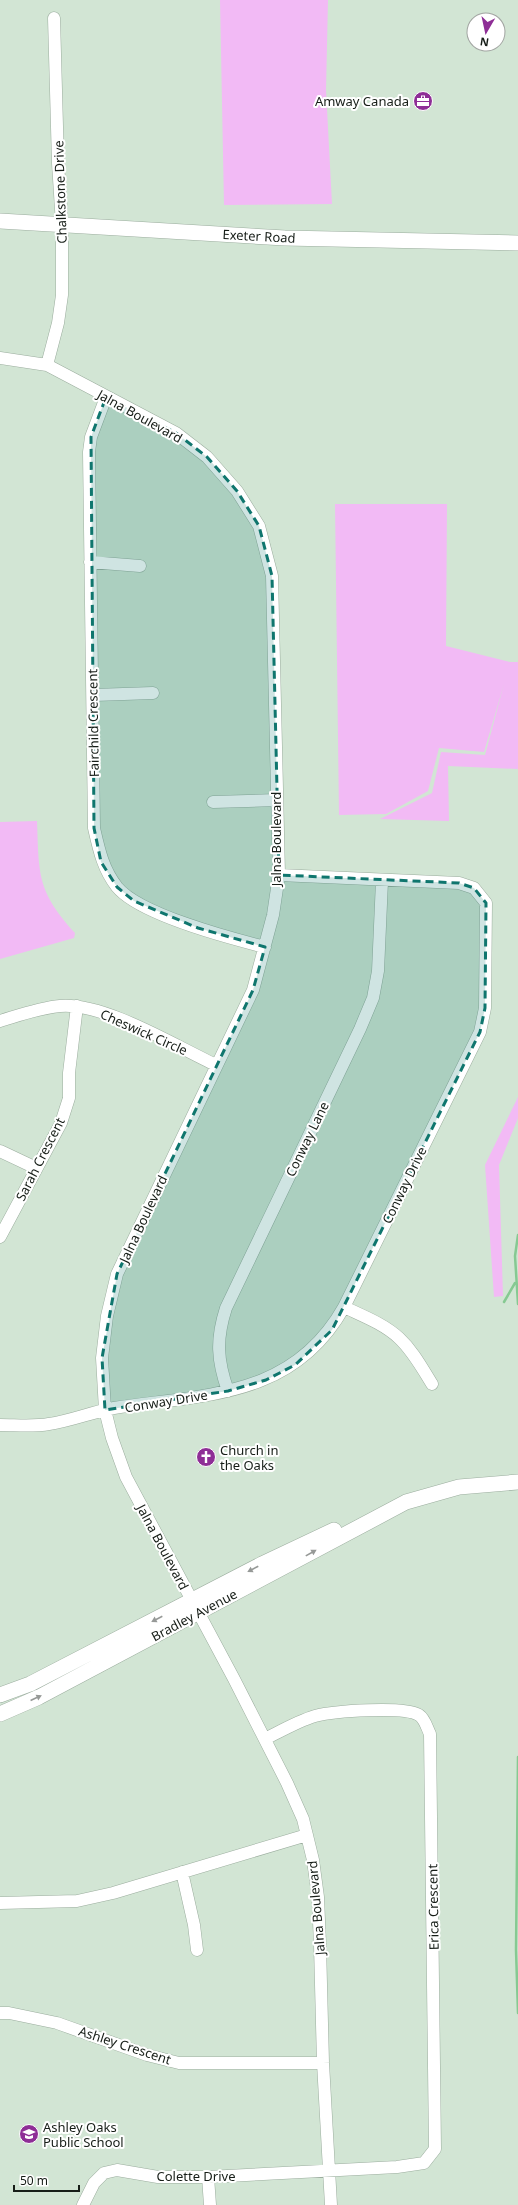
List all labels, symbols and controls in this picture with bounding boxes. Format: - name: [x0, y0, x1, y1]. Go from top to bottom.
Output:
- north arrow: [466, 12, 506, 52]
- text: N: [479, 34, 490, 50]
- office icon: Amway Canada: [412, 90, 434, 112]
- place label: Amway Canada: [315, 92, 409, 110]
- street label: Chalkstone Drive: [49, 140, 71, 244]
- street label: Exeter Road: [222, 225, 296, 247]
- street label: Jalna Boulevard: [92, 384, 186, 447]
- street label: Fairchild Crescent: [83, 669, 103, 777]
- street label: Jalna Boulevard: [267, 792, 285, 888]
- street label: Cheswick Circle: [98, 1005, 190, 1059]
- street label: Conway Lane: [281, 1099, 333, 1179]
- street label: Sarah Crescent: [11, 1114, 69, 1204]
- street label: Conway Drive: [378, 1143, 430, 1227]
- street label: Jalna Boulevard: [114, 1172, 171, 1268]
- street label: Conway Drive: [123, 1386, 209, 1416]
- place label: Church in the Oaks: [220, 1441, 278, 1474]
- church icon: Church in the Oaks: [195, 1446, 217, 1468]
- street label: Jalna Boulevard: [132, 1499, 193, 1593]
- one-way arrow: [305, 1550, 317, 1557]
- one-way arrow: [247, 1566, 259, 1572]
- street label: Bradley Avenue: [148, 1585, 240, 1645]
- one-way arrow: [151, 1616, 163, 1622]
- one-way arrow: [30, 1695, 42, 1701]
- street label: Jalna Boulevard: [303, 1860, 329, 1958]
- street label: Erica Crescent: [423, 1864, 443, 1950]
- street label: Ashley Crescent: [76, 2022, 174, 2069]
- place label: Ashley Oaks Public School: [43, 2118, 124, 2151]
- school or university icon: Ashley Oaks Public School: [18, 2123, 40, 2145]
- scale bar: [14, 2167, 79, 2193]
- street label: Colette Drive: [156, 2167, 236, 2185]
- text: 50 m: [20, 2172, 48, 2189]

